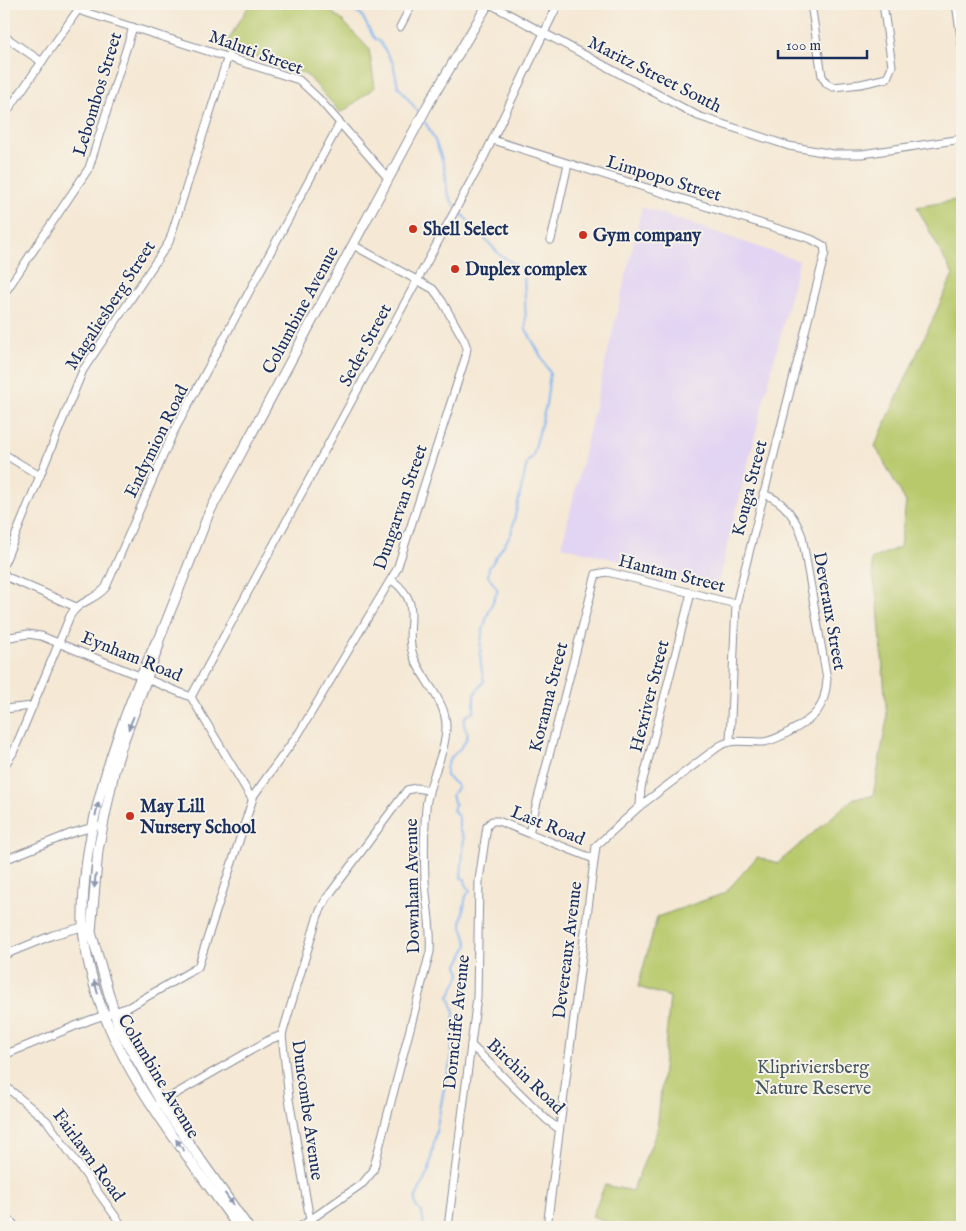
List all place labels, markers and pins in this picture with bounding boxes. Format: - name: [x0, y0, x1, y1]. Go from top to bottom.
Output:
- place label: Shell Select: [423, 219, 509, 242]
- marker: Shell Select: [407, 223, 419, 235]
- place label: Gym company: [593, 225, 702, 248]
- marker: Gym company: [577, 229, 589, 241]
- place label: Duplex complex: [465, 259, 587, 282]
- marker: Duplex complex: [449, 263, 461, 275]
- place label: May Lill Nursery School: [139, 796, 257, 840]
- marker: May Lill Nursery School: [124, 810, 136, 822]

